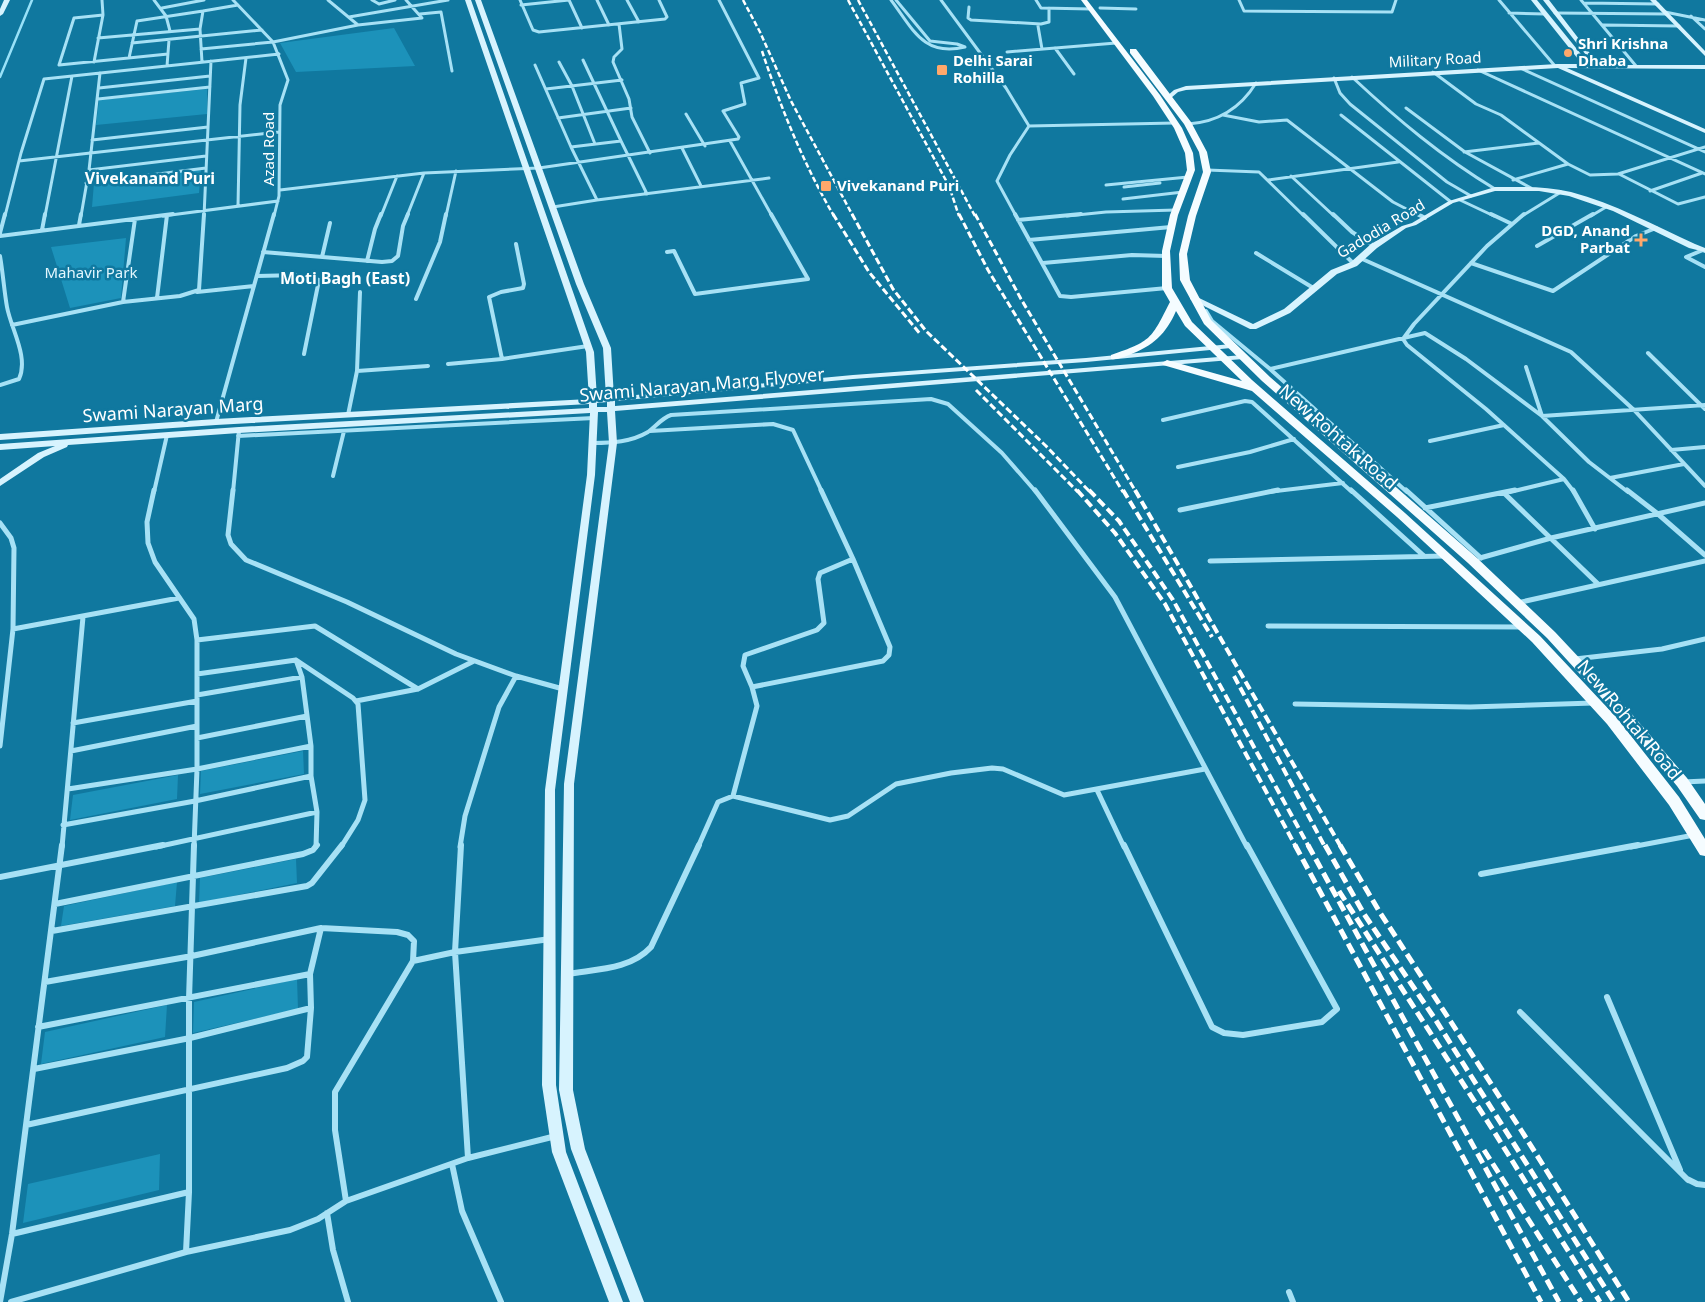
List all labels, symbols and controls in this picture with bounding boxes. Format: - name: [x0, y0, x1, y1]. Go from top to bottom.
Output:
- place label: Shri Krishna Dhaba: [1578, 33, 1668, 70]
- street label: Military Road: [1388, 47, 1482, 71]
- marker: Shri Krishna Dhaba: [1562, 47, 1574, 59]
- place label: Delhi Sarai Rohilla: [953, 50, 1033, 87]
- marker: Delhi Sarai Rohilla: [935, 63, 949, 77]
- street label: Azad Road: [258, 112, 278, 186]
- district label: Vivekanand Puri: [85, 167, 215, 189]
- place label: Vivekanand Puri: [837, 175, 959, 195]
- marker: Vivekanand Puri: [819, 179, 833, 193]
- street label: Gadodia Road: [1333, 194, 1428, 262]
- place label: DGD, Anand Parbat: [1541, 220, 1630, 257]
- marker: DGD, Anand Parbat: [1634, 233, 1648, 247]
- park label: Mahavir Park: [45, 262, 138, 282]
- district label: Moti Bagh (East): [280, 267, 410, 289]
- street label: Swami Narayan Marg Flyover: [578, 361, 826, 407]
- street label: New Rohtak Road: [1274, 378, 1403, 494]
- street label: Swami Narayan Marg: [82, 391, 264, 427]
- street label: New Rohtak Road: [1572, 654, 1687, 784]

